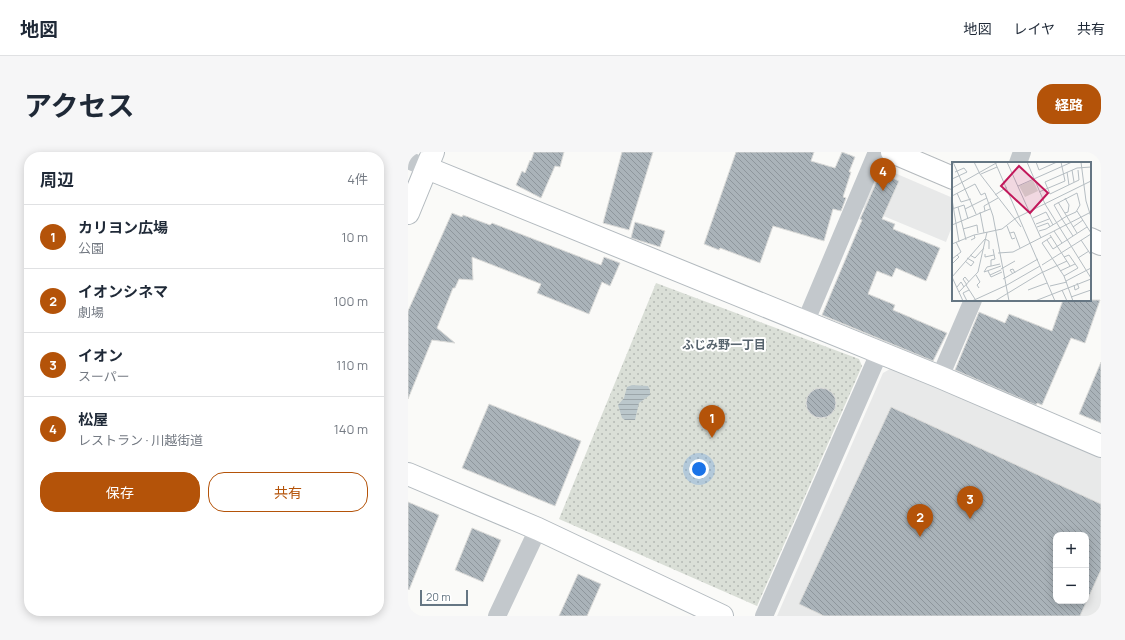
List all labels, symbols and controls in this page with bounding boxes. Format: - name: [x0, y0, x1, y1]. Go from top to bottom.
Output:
- text: 地図: [20, 16, 58, 42]
- text: 地図: [963, 19, 991, 38]
- text: レイヤ: [1013, 19, 1055, 38]
- text: 共有: [1077, 19, 1105, 38]
- button: 経路: [1037, 84, 1101, 124]
- text: アクセス: [24, 86, 135, 124]
- pin: 4: [870, 158, 896, 191]
- inset map: [952, 162, 1091, 301]
- text: 周辺: [40, 168, 74, 191]
- text: 4件: [347, 170, 368, 188]
- text: カリヨン広場: [78, 217, 168, 238]
- text: 1: [50, 228, 56, 246]
- text: 10 m: [341, 228, 368, 246]
- text: 公園: [78, 239, 104, 257]
- text: イオンシネマ: [78, 281, 168, 302]
- text: 2: [49, 292, 57, 310]
- text: 100 m: [333, 292, 368, 310]
- text: 劇場: [78, 303, 104, 321]
- district label: ふじみ野一丁目: [682, 336, 766, 353]
- text: イオン: [78, 345, 123, 366]
- text: 3: [49, 356, 57, 374]
- text: 110 m: [336, 356, 368, 374]
- text: スーパー: [78, 367, 130, 385]
- pin: 1: [699, 405, 725, 438]
- text: 松屋: [78, 409, 108, 430]
- text: 4: [49, 420, 57, 438]
- text: 140 m: [334, 420, 368, 438]
- text: レストラン · 川越街道: [78, 431, 203, 449]
- your location: [689, 459, 709, 479]
- button: 保存: [40, 472, 200, 512]
- button: 共有: [208, 472, 368, 512]
- pin: 3: [957, 486, 983, 519]
- pin: 2: [907, 504, 933, 537]
- map controls: [1053, 532, 1089, 604]
- button: +: [1053, 532, 1089, 568]
- button: −: [1053, 568, 1089, 604]
- scale bar: [420, 588, 468, 607]
- text: 20 m: [426, 589, 451, 604]

